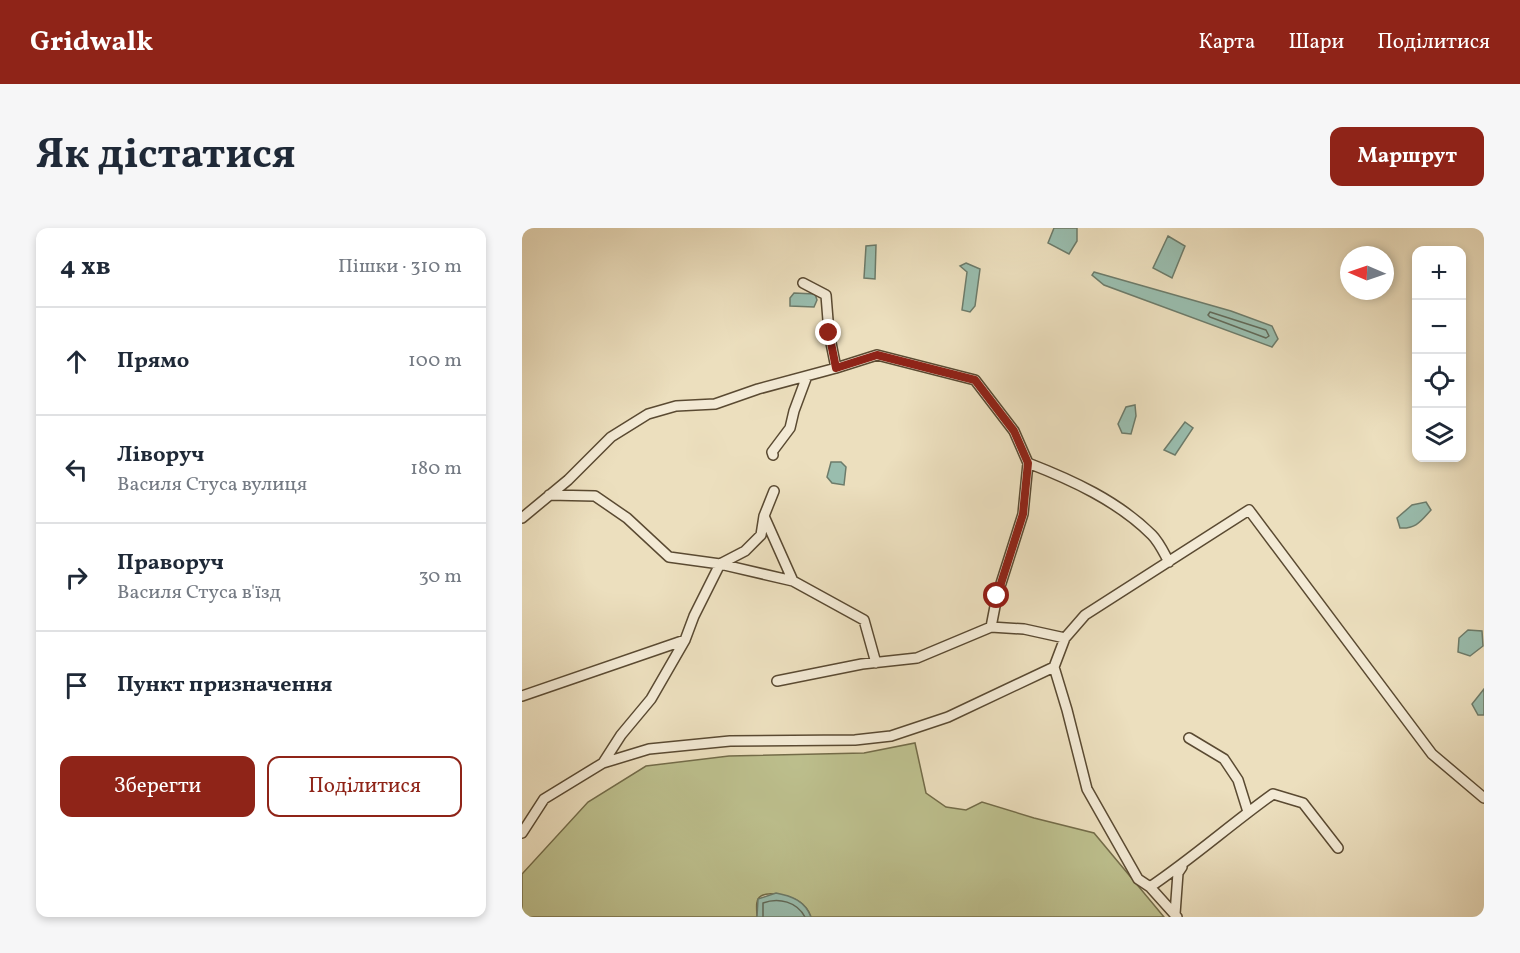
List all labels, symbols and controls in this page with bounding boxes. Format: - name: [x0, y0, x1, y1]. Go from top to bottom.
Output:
- text: Gridwalk: [30, 23, 153, 62]
- text: Карта: [1198, 28, 1255, 57]
- text: Шари: [1288, 28, 1344, 57]
- text: Поділитися: [1377, 28, 1490, 57]
- text: Як дістатися: [36, 127, 296, 186]
- button: Маршрут: [1330, 127, 1484, 186]
- north arrow: [1340, 246, 1394, 300]
- map controls: [1412, 246, 1466, 462]
- button: +: [1412, 246, 1466, 300]
- text: 4 хв: [60, 249, 111, 285]
- text: Пішки · 310 m: [338, 253, 462, 281]
- button: −: [1412, 300, 1466, 354]
- route end: [815, 319, 841, 345]
- icon: ahead: [60, 345, 93, 378]
- text: Прямо: [117, 346, 189, 377]
- text: 100 m: [408, 347, 462, 375]
- button: locate: [1412, 354, 1466, 408]
- button: layers: [1412, 408, 1466, 462]
- text: Ліворуч: [117, 440, 204, 471]
- icon: left: [60, 453, 93, 486]
- text: 180 m: [410, 455, 462, 483]
- text: Василя Стуса вулиця: [117, 471, 307, 499]
- text: Праворуч: [117, 548, 224, 579]
- icon: right: [60, 561, 93, 594]
- text: 30 m: [418, 563, 462, 591]
- text: Василя Стуса в'їзд: [117, 579, 281, 607]
- route start: [983, 582, 1009, 608]
- icon: arrive: [60, 669, 93, 702]
- text: Пункт призначення: [117, 670, 333, 701]
- button: Зберегти: [60, 756, 255, 817]
- button: Поділитися: [267, 756, 462, 817]

